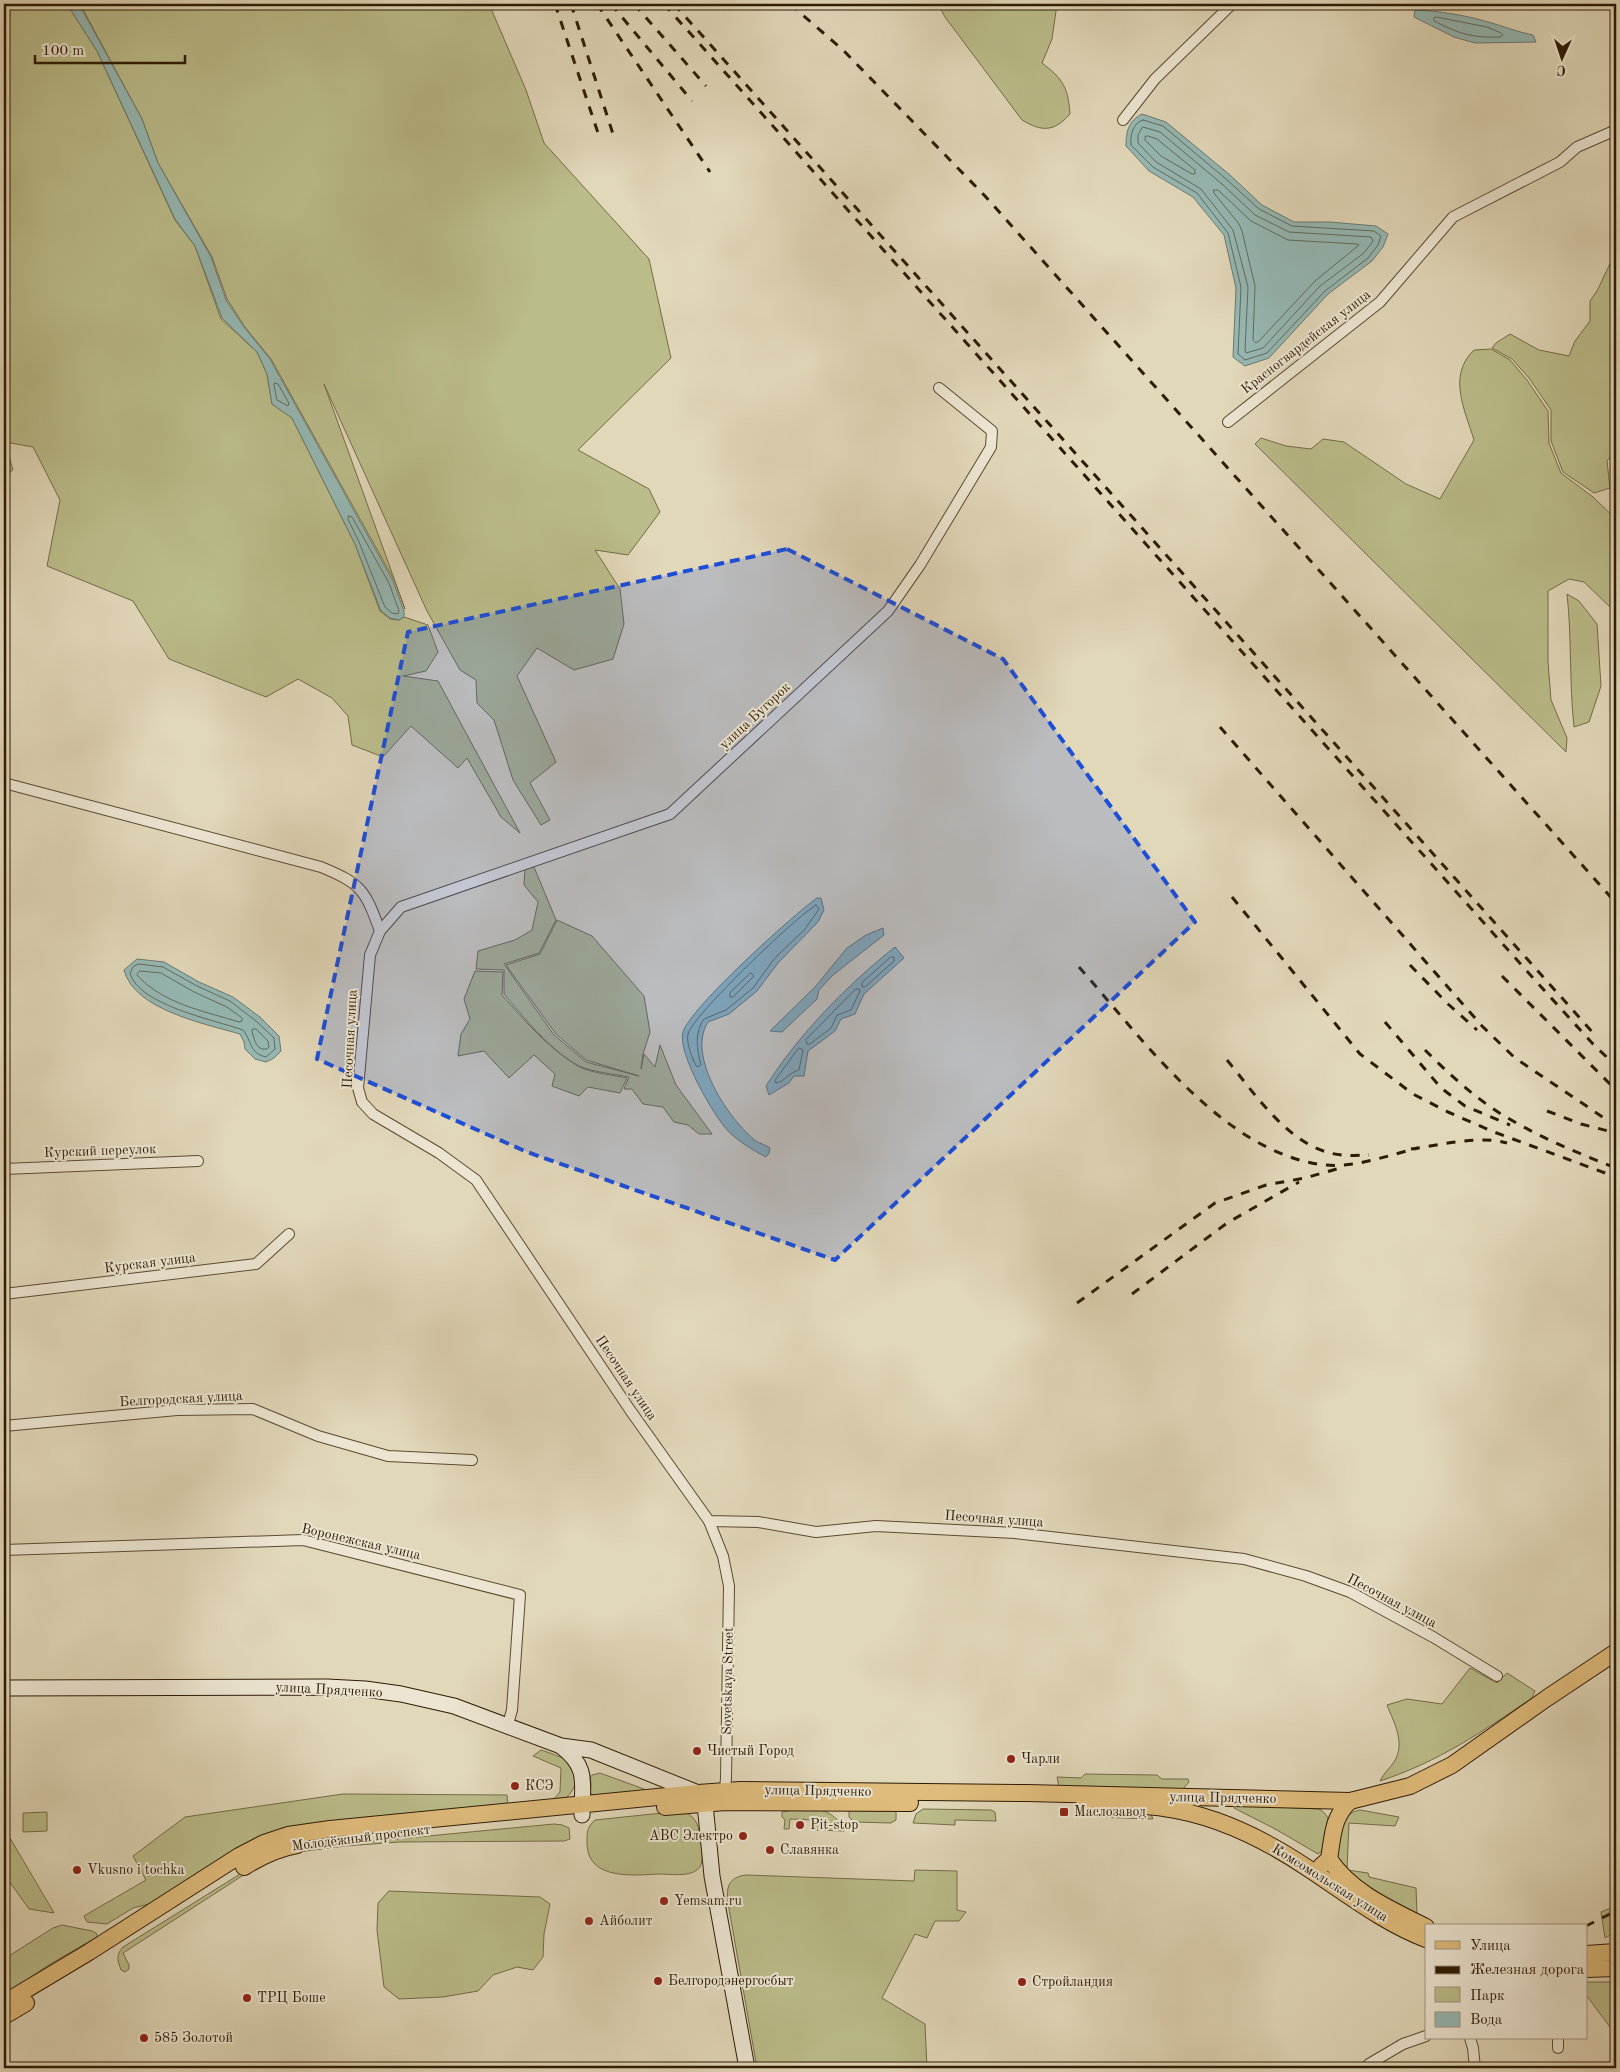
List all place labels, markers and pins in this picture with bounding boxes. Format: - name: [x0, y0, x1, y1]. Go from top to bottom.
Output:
- place label: Чистый Город: [707, 1744, 794, 1758]
- marker: Чистый Город: [691, 1745, 703, 1757]
- place label: Чарли: [1021, 1752, 1060, 1766]
- marker: Чарли: [1005, 1753, 1017, 1765]
- place label: КСЭ: [525, 1779, 554, 1793]
- marker: КСЭ: [509, 1780, 521, 1792]
- place label: Маслозавод: [1074, 1805, 1146, 1819]
- marker: Маслозавод: [1058, 1806, 1070, 1818]
- place label: Pit-stop: [810, 1818, 859, 1832]
- marker: Pit-stop: [794, 1819, 806, 1831]
- place label: АВС Электро: [649, 1829, 733, 1843]
- marker: АВС Электро: [737, 1830, 749, 1842]
- place label: Славянка: [780, 1843, 839, 1857]
- marker: Славянка: [764, 1844, 776, 1856]
- place label: Vkusno i tochka: [87, 1863, 185, 1877]
- marker: Vkusno i tochka: [71, 1864, 83, 1876]
- place label: Yemsam.ru: [674, 1894, 743, 1908]
- marker: Yemsam.ru: [658, 1895, 670, 1907]
- place label: Айболит: [599, 1914, 653, 1928]
- marker: Айболит: [583, 1915, 595, 1927]
- place label: Белгородэнергосбыт: [668, 1974, 794, 1988]
- marker: Белгородэнергосбыт: [652, 1975, 664, 1987]
- place label: Стройландия: [1032, 1975, 1113, 1989]
- marker: Стройландия: [1016, 1976, 1028, 1988]
- place label: ТРЦ Боше: [257, 1991, 326, 2005]
- marker: ТРЦ Боше: [241, 1992, 253, 2004]
- place label: 585 Золотой: [154, 2031, 233, 2045]
- marker: 585 Золотой: [138, 2032, 150, 2044]

